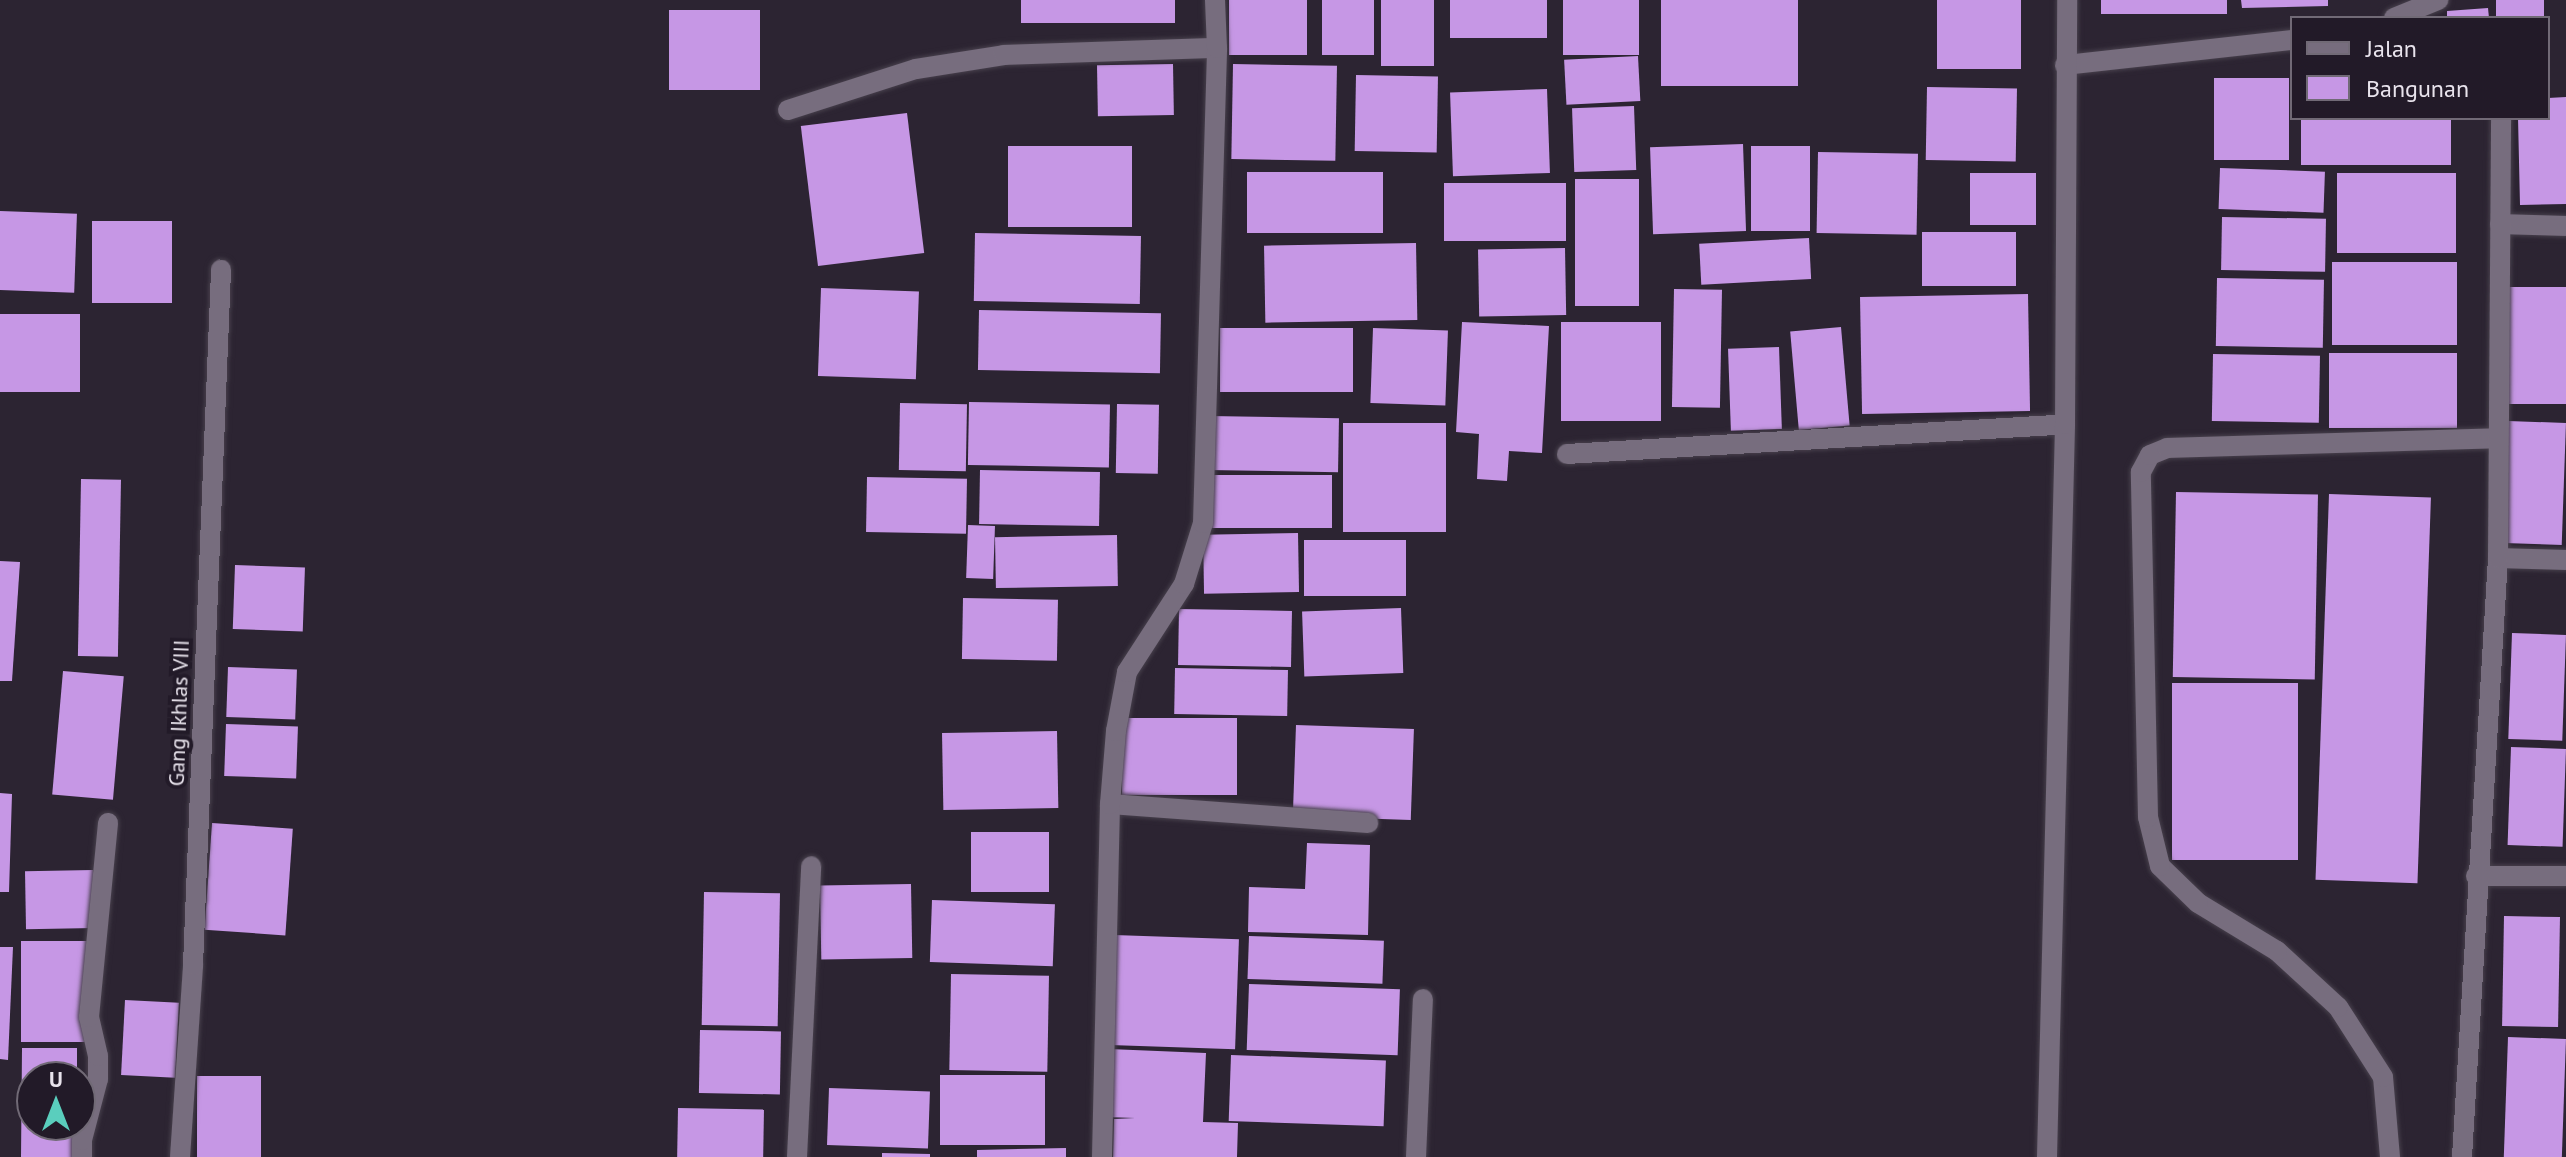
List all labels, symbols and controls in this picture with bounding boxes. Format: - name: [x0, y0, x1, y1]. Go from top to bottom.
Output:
- legend: [2290, 16, 2550, 120]
- text: Jalan: [2366, 33, 2417, 64]
- text: Bangunan: [2366, 73, 2469, 104]
- street label: Gang Ikhlas VIII: [163, 639, 195, 787]
- north arrow: [16, 1061, 96, 1141]
- text: U: [49, 1065, 63, 1093]

